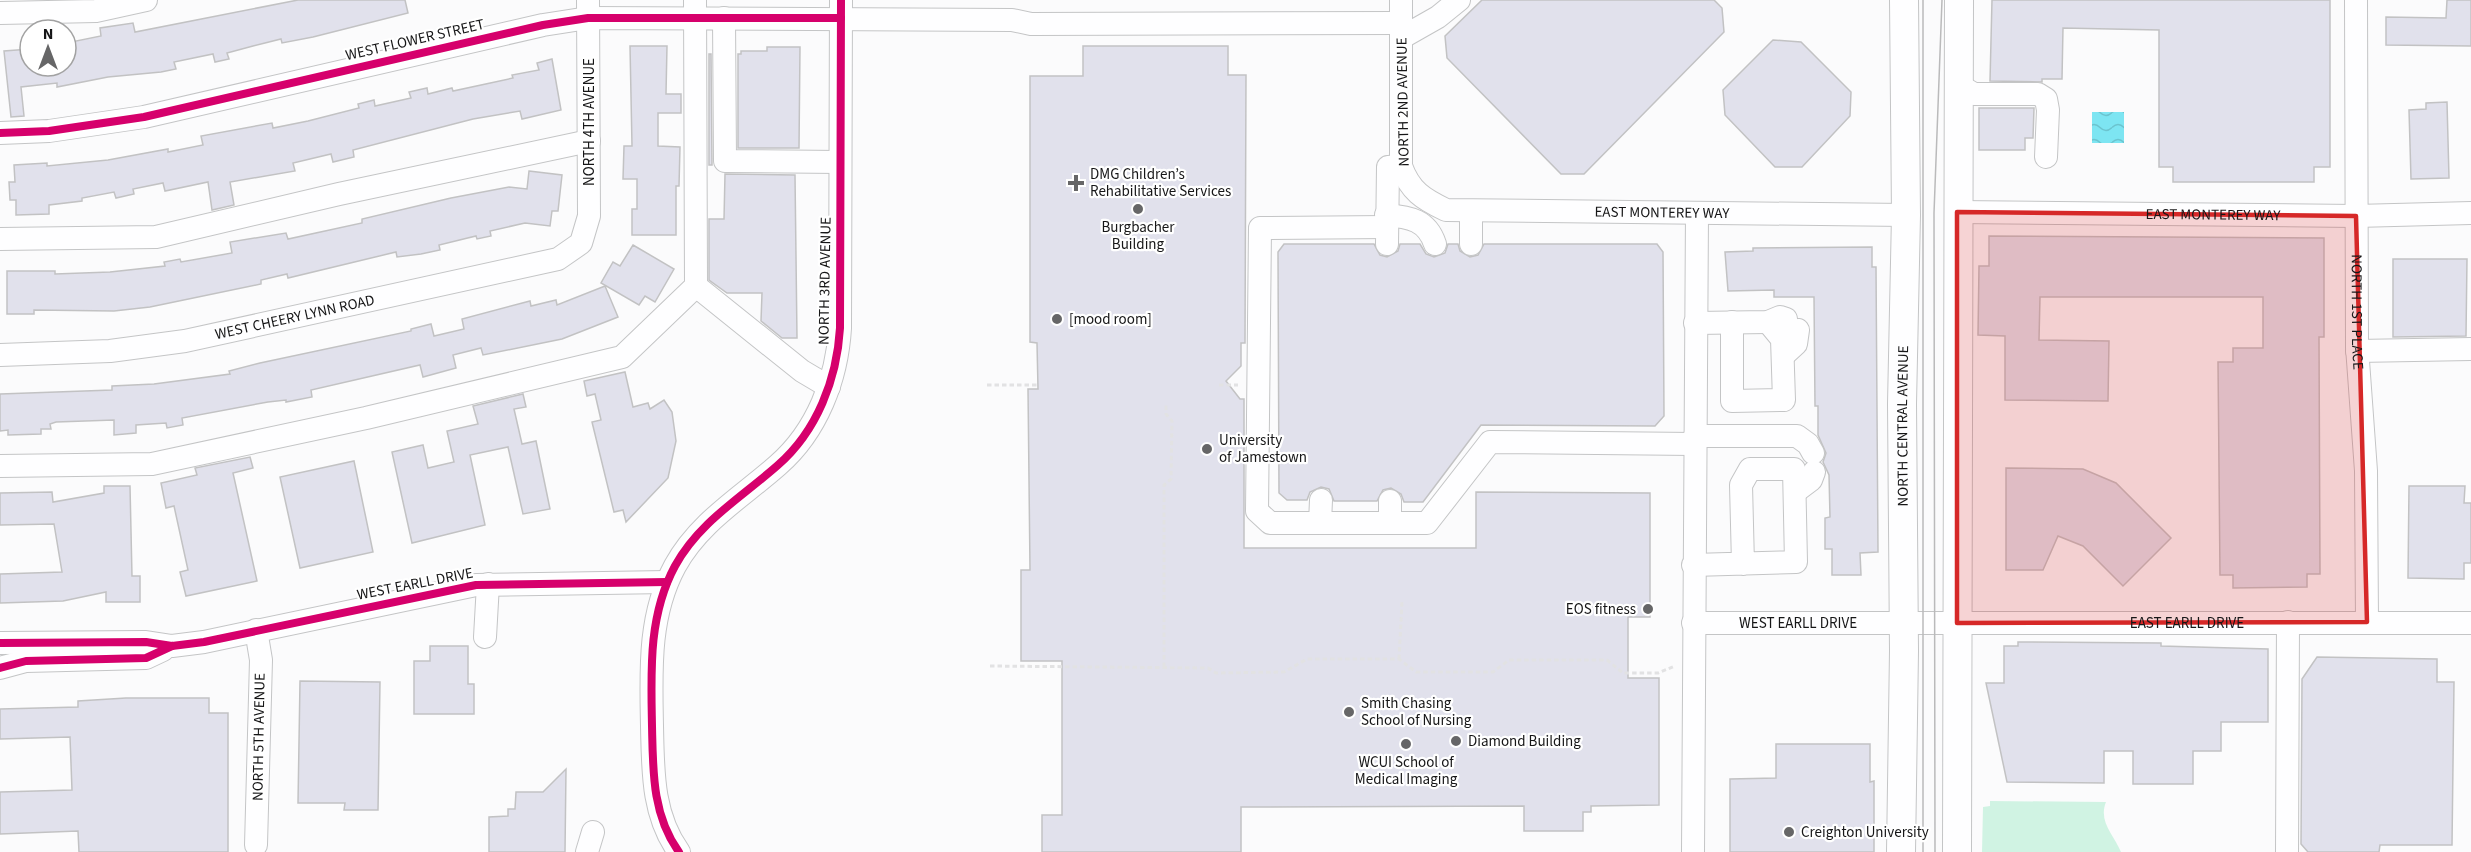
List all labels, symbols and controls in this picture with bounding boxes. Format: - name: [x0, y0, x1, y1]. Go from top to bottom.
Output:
- street label: WEST FLOWER STREET: [343, 14, 487, 66]
- north arrow: [18, 18, 78, 78]
- text: N: [43, 23, 53, 45]
- street label: NORTH 2ND AVENUE: [1391, 37, 1415, 167]
- street label: NORTH 4TH AVENUE: [579, 58, 600, 186]
- place label: DMG Children’s Rehabilitative Services: [1090, 164, 1231, 202]
- marker: DMG Children’s Rehabilitative Services: [1067, 174, 1085, 192]
- street label: EAST MONTEREY WAY: [1594, 201, 1730, 224]
- marker: Burgbacher Building: [1131, 202, 1145, 216]
- street label: EAST MONTEREY WAY: [2145, 203, 2281, 226]
- street label: NORTH 3RD AVENUE: [813, 217, 837, 345]
- place label: Burgbacher Building: [1102, 217, 1175, 255]
- street label: NORTH 1ST PLACE: [2346, 254, 2369, 371]
- street label: WEST CHEERY LYNN ROAD: [213, 289, 376, 345]
- place label: [mood room]: [1069, 309, 1152, 330]
- marker: [mood room]: [1050, 312, 1064, 326]
- street label: NORTH CENTRAL AVENUE: [1891, 345, 1914, 507]
- place label: University of Jamestown: [1219, 430, 1307, 468]
- marker: University of Jamestown: [1200, 442, 1214, 456]
- street label: WEST EARLL DRIVE: [355, 562, 475, 606]
- place label: EOS fitness: [1566, 599, 1636, 620]
- marker: EOS fitness: [1641, 602, 1655, 616]
- street label: WEST EARLL DRIVE: [1739, 613, 1857, 634]
- street label: EAST EARLL DRIVE: [2130, 613, 2244, 634]
- street label: NORTH 5TH AVENUE: [247, 673, 271, 801]
- place label: Smith Chasing School of Nursing: [1361, 693, 1472, 731]
- marker: Smith Chasing School of Nursing: [1342, 705, 1356, 719]
- place label: Diamond Building: [1468, 731, 1581, 752]
- marker: Diamond Building: [1449, 734, 1463, 748]
- marker: WCUI School of Medical Imaging: [1399, 737, 1413, 751]
- place label: WCUI School of Medical Imaging: [1355, 752, 1458, 790]
- place label: Creighton University: [1801, 822, 1929, 843]
- marker: Creighton University: [1782, 825, 1796, 839]

